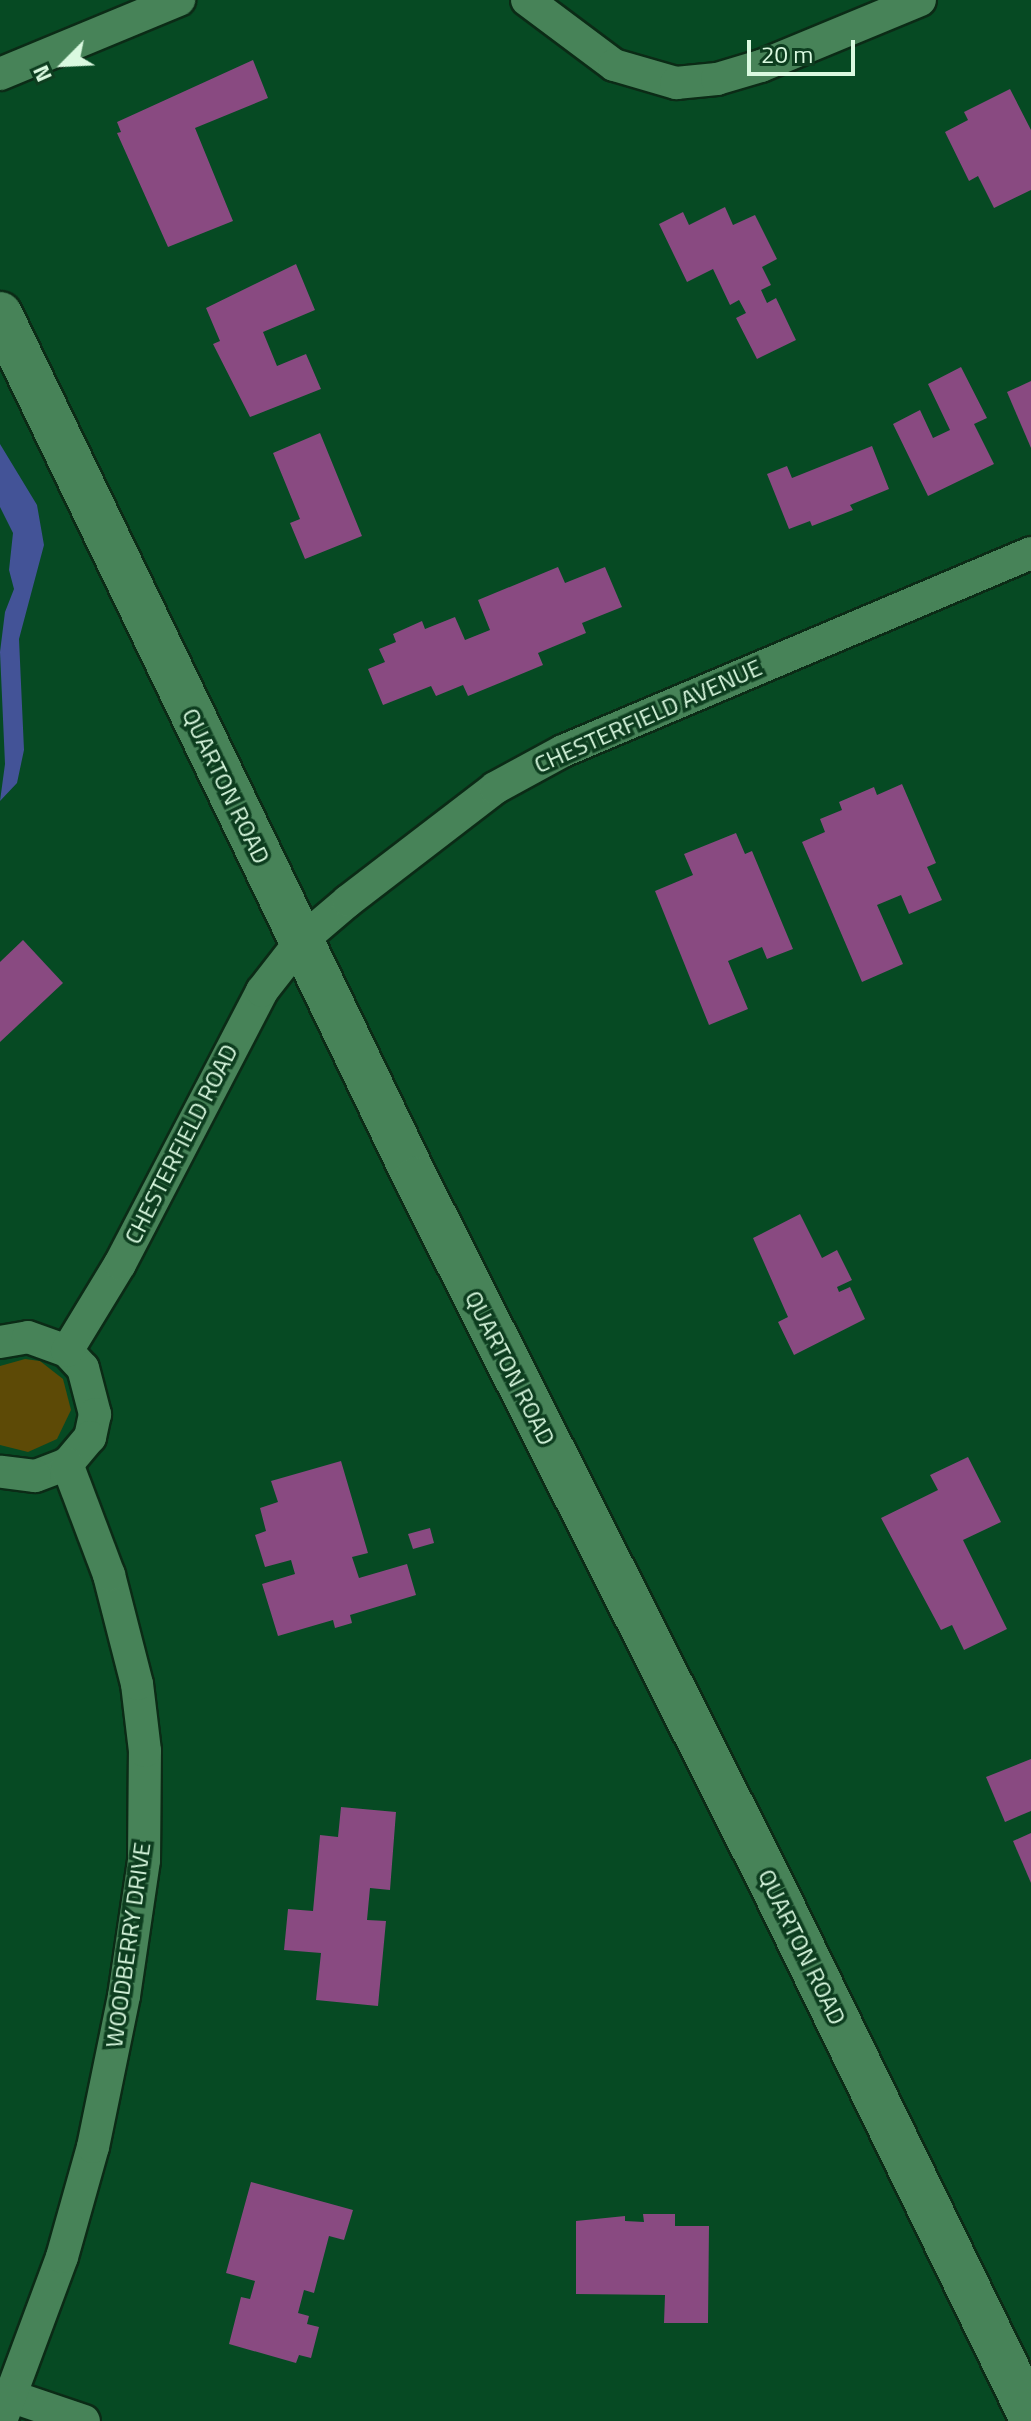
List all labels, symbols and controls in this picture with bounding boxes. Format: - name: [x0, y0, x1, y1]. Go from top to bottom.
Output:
- north arrow: [24, 24, 104, 104]
- scale bar: [751, 24, 859, 74]
- text: 20 m: [761, 36, 813, 72]
- text: N: [23, 60, 61, 88]
- street label: CHESTERFIELD AVENUE: [530, 653, 766, 779]
- street label: QUARTON ROAD: [176, 703, 276, 869]
- street label: CHESTERFIELD ROAD: [118, 1039, 244, 1249]
- street label: QUARTON ROAD: [459, 1286, 561, 1450]
- street label: WOODBERRY DRIVE: [99, 1840, 157, 2050]
- street label: QUARTON ROAD: [752, 1864, 852, 2030]

